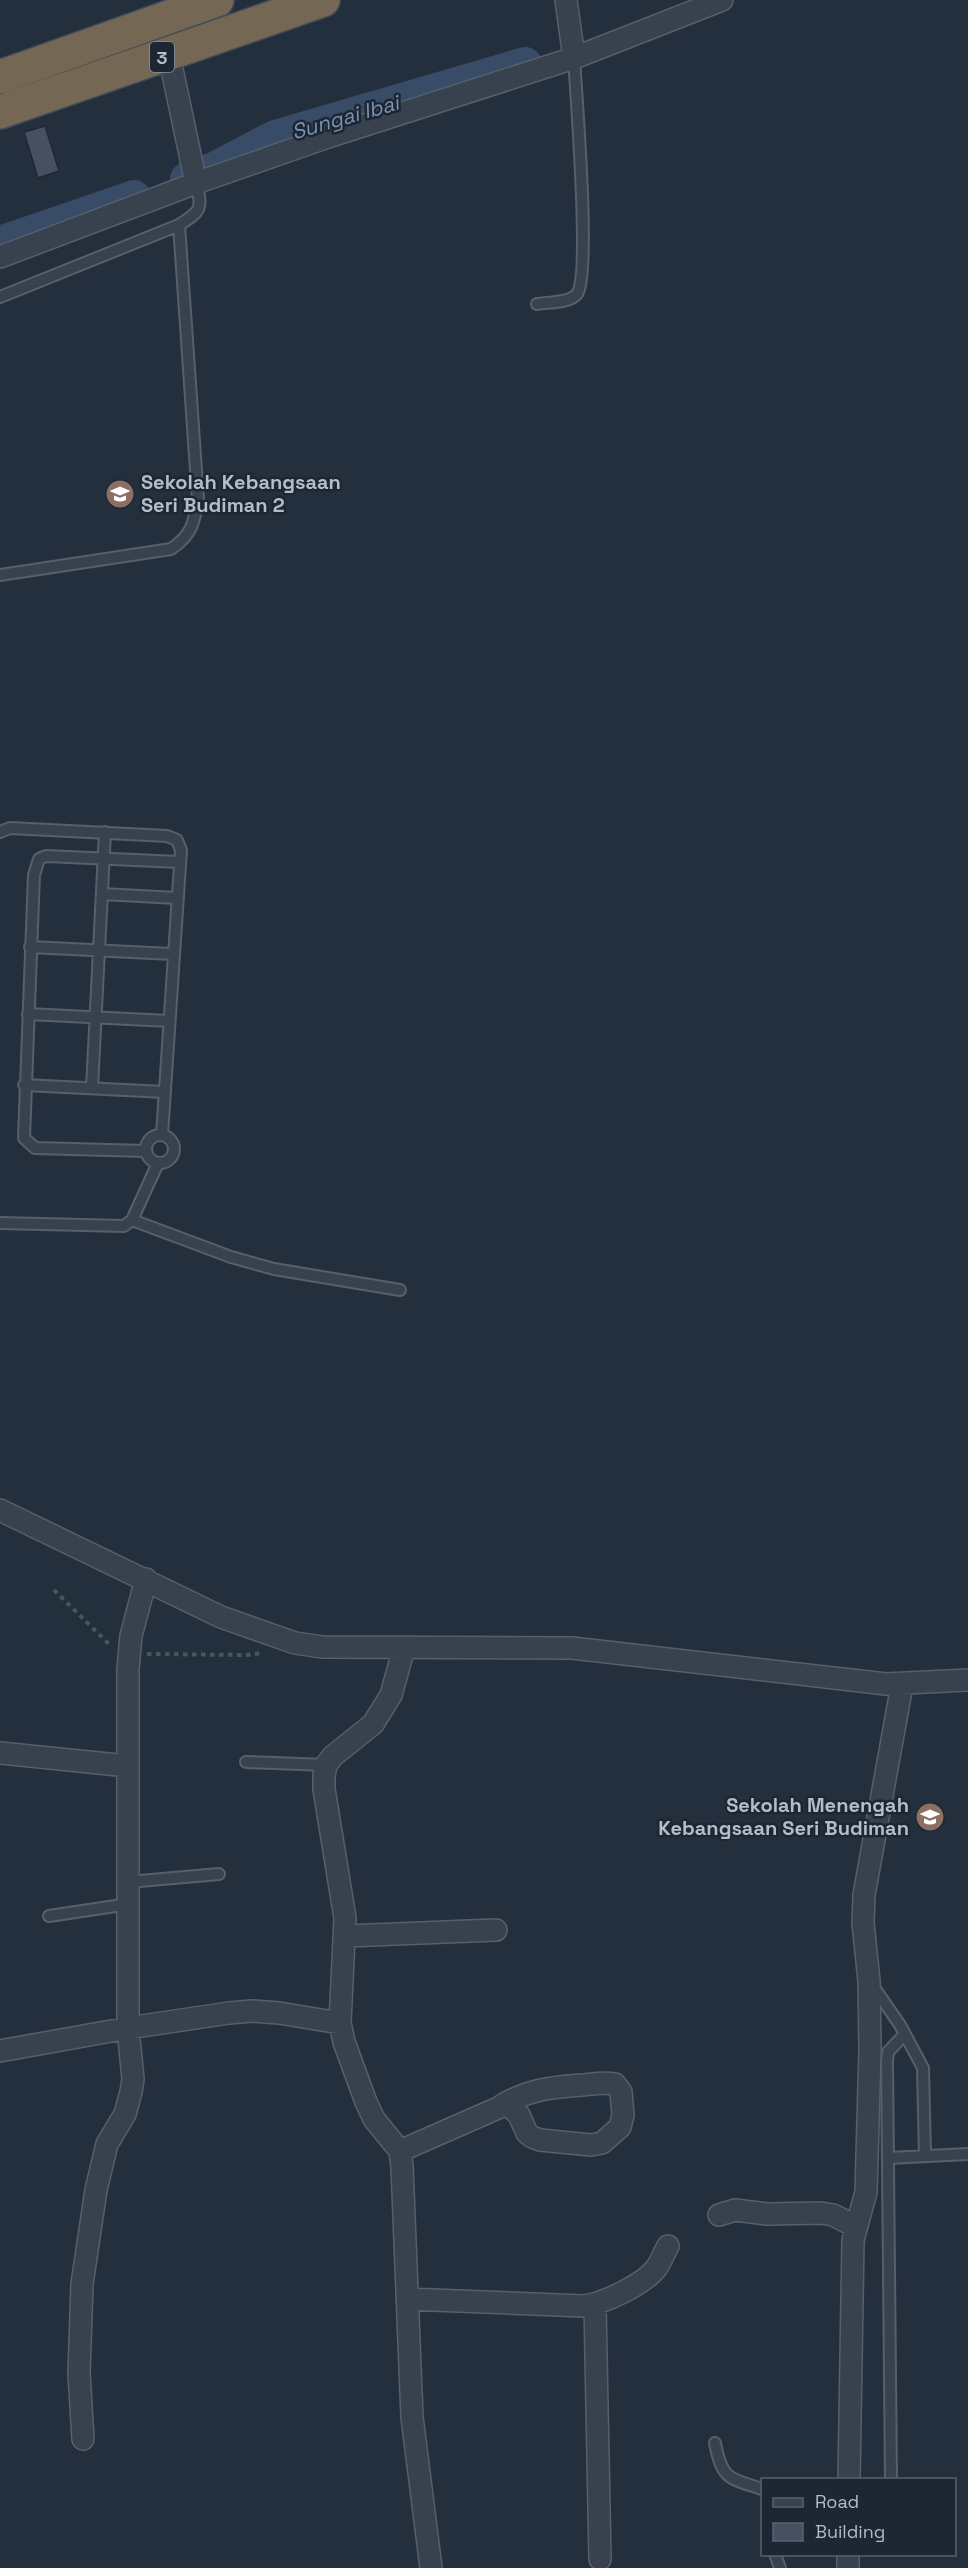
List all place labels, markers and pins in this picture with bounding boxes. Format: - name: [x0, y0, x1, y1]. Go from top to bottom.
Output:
- place label: Sekolah Kebangsaan Seri Budiman 2: [141, 469, 341, 518]
- school or university icon: Sekolah Kebangsaan Seri Budiman 2: [104, 478, 136, 510]
- place label: Sekolah Menengah Kebangsaan Seri Budiman: [658, 1792, 909, 1841]
- school or university icon: Sekolah Menengah Kebangsaan Seri Budiman: [914, 1801, 946, 1833]

